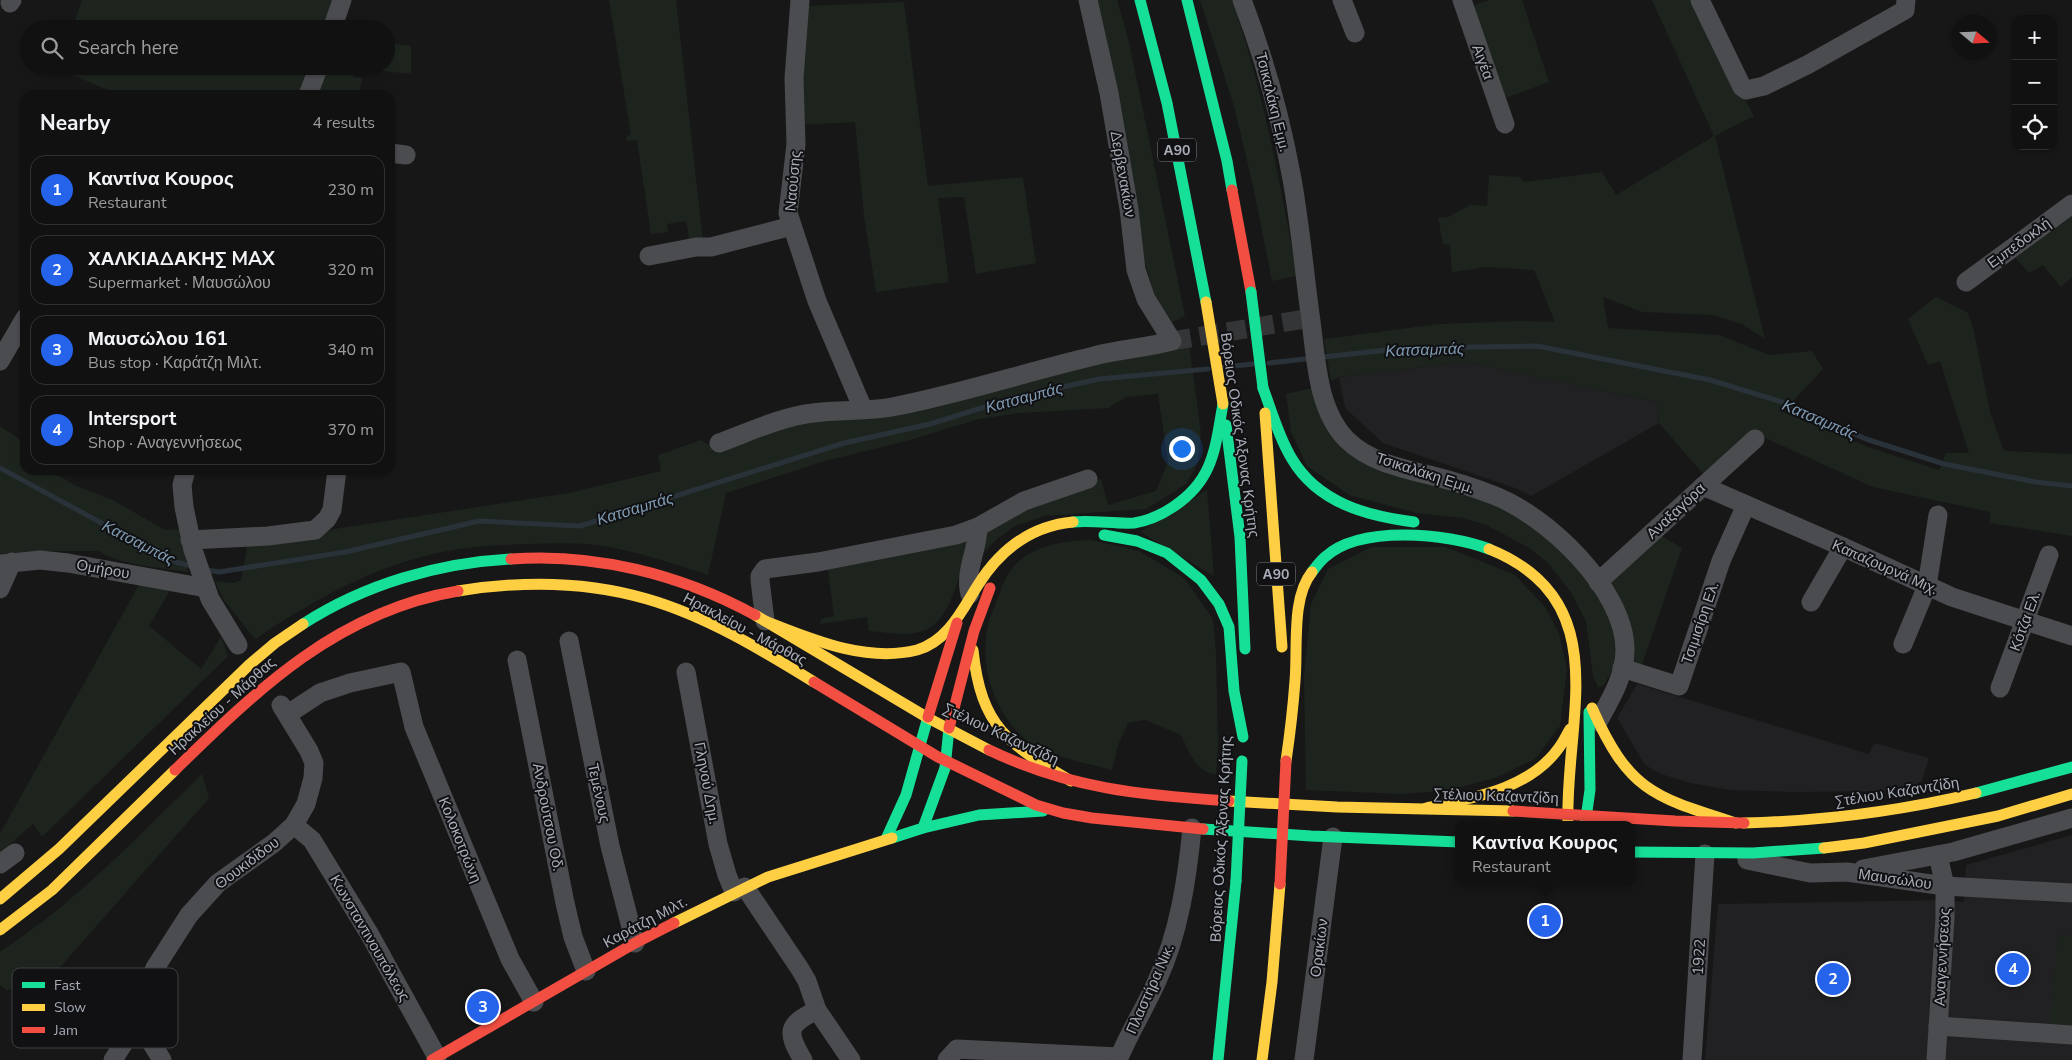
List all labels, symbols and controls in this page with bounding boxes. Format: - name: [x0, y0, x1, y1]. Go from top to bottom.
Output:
- north arrow: [1952, 15, 1997, 60]
- map controls: [2012, 15, 2057, 150]
- button: +: [2012, 15, 2057, 60]
- search box: [20, 20, 395, 75]
- icon: search: [38, 34, 66, 62]
- text: Search here: [78, 35, 179, 61]
- street label: Αιγέα: [1467, 42, 1499, 83]
- street label: Τσικαλάκη Εμμ.: [1251, 50, 1295, 154]
- button: −: [2012, 60, 2057, 105]
- button: locate: [2012, 105, 2057, 150]
- text: Nearby: [40, 109, 110, 137]
- text: 4 results: [313, 112, 375, 134]
- street label: Δερβενακίων: [1106, 129, 1140, 219]
- road number: Α90: [1158, 138, 1196, 162]
- street label: Ναούσης: [780, 150, 806, 212]
- text: Καντίνα Κουρος: [88, 166, 234, 192]
- text: 1: [52, 179, 62, 201]
- text: 230 m: [327, 179, 374, 201]
- text: Restaurant: [88, 192, 167, 214]
- street label: Εμπεδοκλή: [1983, 213, 2055, 273]
- text: ΧΑΛΚΙΑΔΑΚΗΣ MAX: [88, 246, 275, 272]
- text: 2: [52, 259, 62, 281]
- text: 320 m: [327, 259, 374, 281]
- text: Supermarket · Μαυσώλου: [88, 272, 271, 294]
- text: Μαυσώλου 161: [88, 326, 228, 352]
- street label: Βόρειος Οδικός Άξονας Κρήτης: [1216, 331, 1264, 539]
- water label: Κατσαμπάς: [1385, 338, 1465, 362]
- text: 3: [52, 339, 62, 361]
- text: 340 m: [327, 339, 374, 361]
- text: Bus stop · Καράτζη Μιλτ.: [88, 352, 262, 374]
- water label: Κατσαμπάς: [983, 377, 1066, 419]
- water label: Κατσαμπάς: [1779, 394, 1861, 446]
- text: Intersport: [88, 406, 176, 432]
- text: 4: [52, 419, 62, 441]
- text: 370 m: [327, 419, 374, 441]
- text: Shop · Αναγεννήσεως: [88, 432, 242, 454]
- your location: [1169, 436, 1195, 462]
- street label: Τσικαλάκη Εμμ.: [1373, 448, 1477, 498]
- street label: Αναξαγόρα: [1642, 478, 1710, 544]
- water label: Κατσαμπάς: [594, 487, 677, 531]
- water label: Κατσαμπάς: [98, 515, 179, 571]
- street label: Καπαζουρνά Μιχ.: [1829, 535, 1941, 599]
- street label: Ομήρου: [75, 555, 131, 583]
- road number: Α90: [1257, 562, 1295, 586]
- street label: Τσιμισίρη Ελ.: [1677, 579, 1723, 667]
- street label: Ηρακλείου - Μάρθας: [680, 588, 810, 670]
- street label: Κότζα Ελ.: [2005, 588, 2045, 654]
- street label: Ηρακλείου - Μάρθας: [164, 653, 280, 759]
- street label: Στέλιου Καζαντζίδη: [940, 698, 1062, 770]
- street label: Βόρειος Οδικός Άξονας Κρήτης: [1206, 735, 1236, 943]
- street label: Γληνού Δημ.: [689, 740, 725, 826]
- street label: Ανδρούτσου Οδ.: [528, 761, 568, 873]
- street label: Τεμένους: [583, 761, 615, 825]
- street label: Στέλιου Καζαντζίδη: [1833, 772, 1961, 812]
- street label: Στέλιου Καζαντζίδη: [1433, 784, 1559, 808]
- street label: Κολοκοτρώνη: [434, 794, 486, 886]
- popup: [1455, 821, 1635, 886]
- text: Καντίνα Κουρος: [1472, 830, 1618, 856]
- street label: Θουκιδίδου: [211, 832, 283, 894]
- text: Restaurant: [1472, 856, 1551, 878]
- street label: Μαυσώλου: [1857, 864, 1933, 894]
- street label: Κωνσταντινουπόλεως: [325, 871, 415, 1005]
- street label: Καράτζη Μιλτ.: [599, 891, 691, 953]
- pin: 1: [1529, 902, 1561, 940]
- street label: Αναγεννήσεως: [1929, 907, 1955, 1007]
- street label: Ορακίων: [1305, 918, 1333, 978]
- street label: 1922: [1688, 938, 1710, 976]
- street label: Πλαστήρα Νικ.: [1121, 941, 1179, 1037]
- pin: 4: [1997, 950, 2029, 988]
- pin: 2: [1817, 960, 1849, 998]
- legend: [12, 968, 178, 1048]
- text: Fast: [54, 976, 80, 995]
- pin: 3: [467, 988, 499, 1026]
- text: Slow: [54, 998, 86, 1017]
- text: Jam: [53, 1021, 78, 1040]

